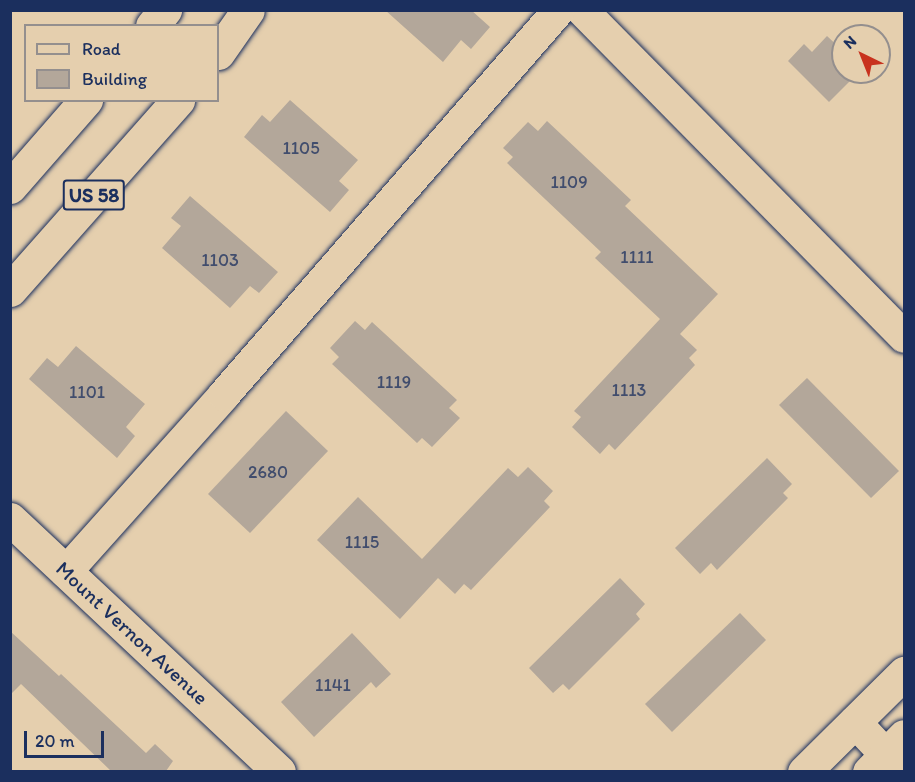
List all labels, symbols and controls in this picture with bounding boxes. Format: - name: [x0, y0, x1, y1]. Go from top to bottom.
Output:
- legend: [24, 24, 219, 102]
- north arrow: [831, 24, 891, 84]
- text: N: [839, 31, 860, 53]
- text: Road: [82, 38, 121, 60]
- text: Building: [82, 68, 147, 90]
- house number: 1105: [282, 137, 320, 159]
- house number: 1109: [550, 171, 588, 193]
- road number: US 58: [62, 178, 125, 212]
- house number: 1111: [620, 246, 654, 268]
- house number: 1103: [201, 249, 239, 271]
- house number: 1119: [377, 371, 411, 393]
- house number: 1113: [612, 379, 646, 401]
- house number: 1101: [69, 381, 105, 403]
- house number: 2680: [248, 461, 288, 483]
- house number: 1115: [345, 531, 379, 553]
- street label: Mount Vernon Avenue: [51, 557, 213, 709]
- house number: 1141: [315, 674, 351, 696]
- scale bar: [27, 719, 106, 757]
- text: 20 m: [35, 730, 75, 752]

